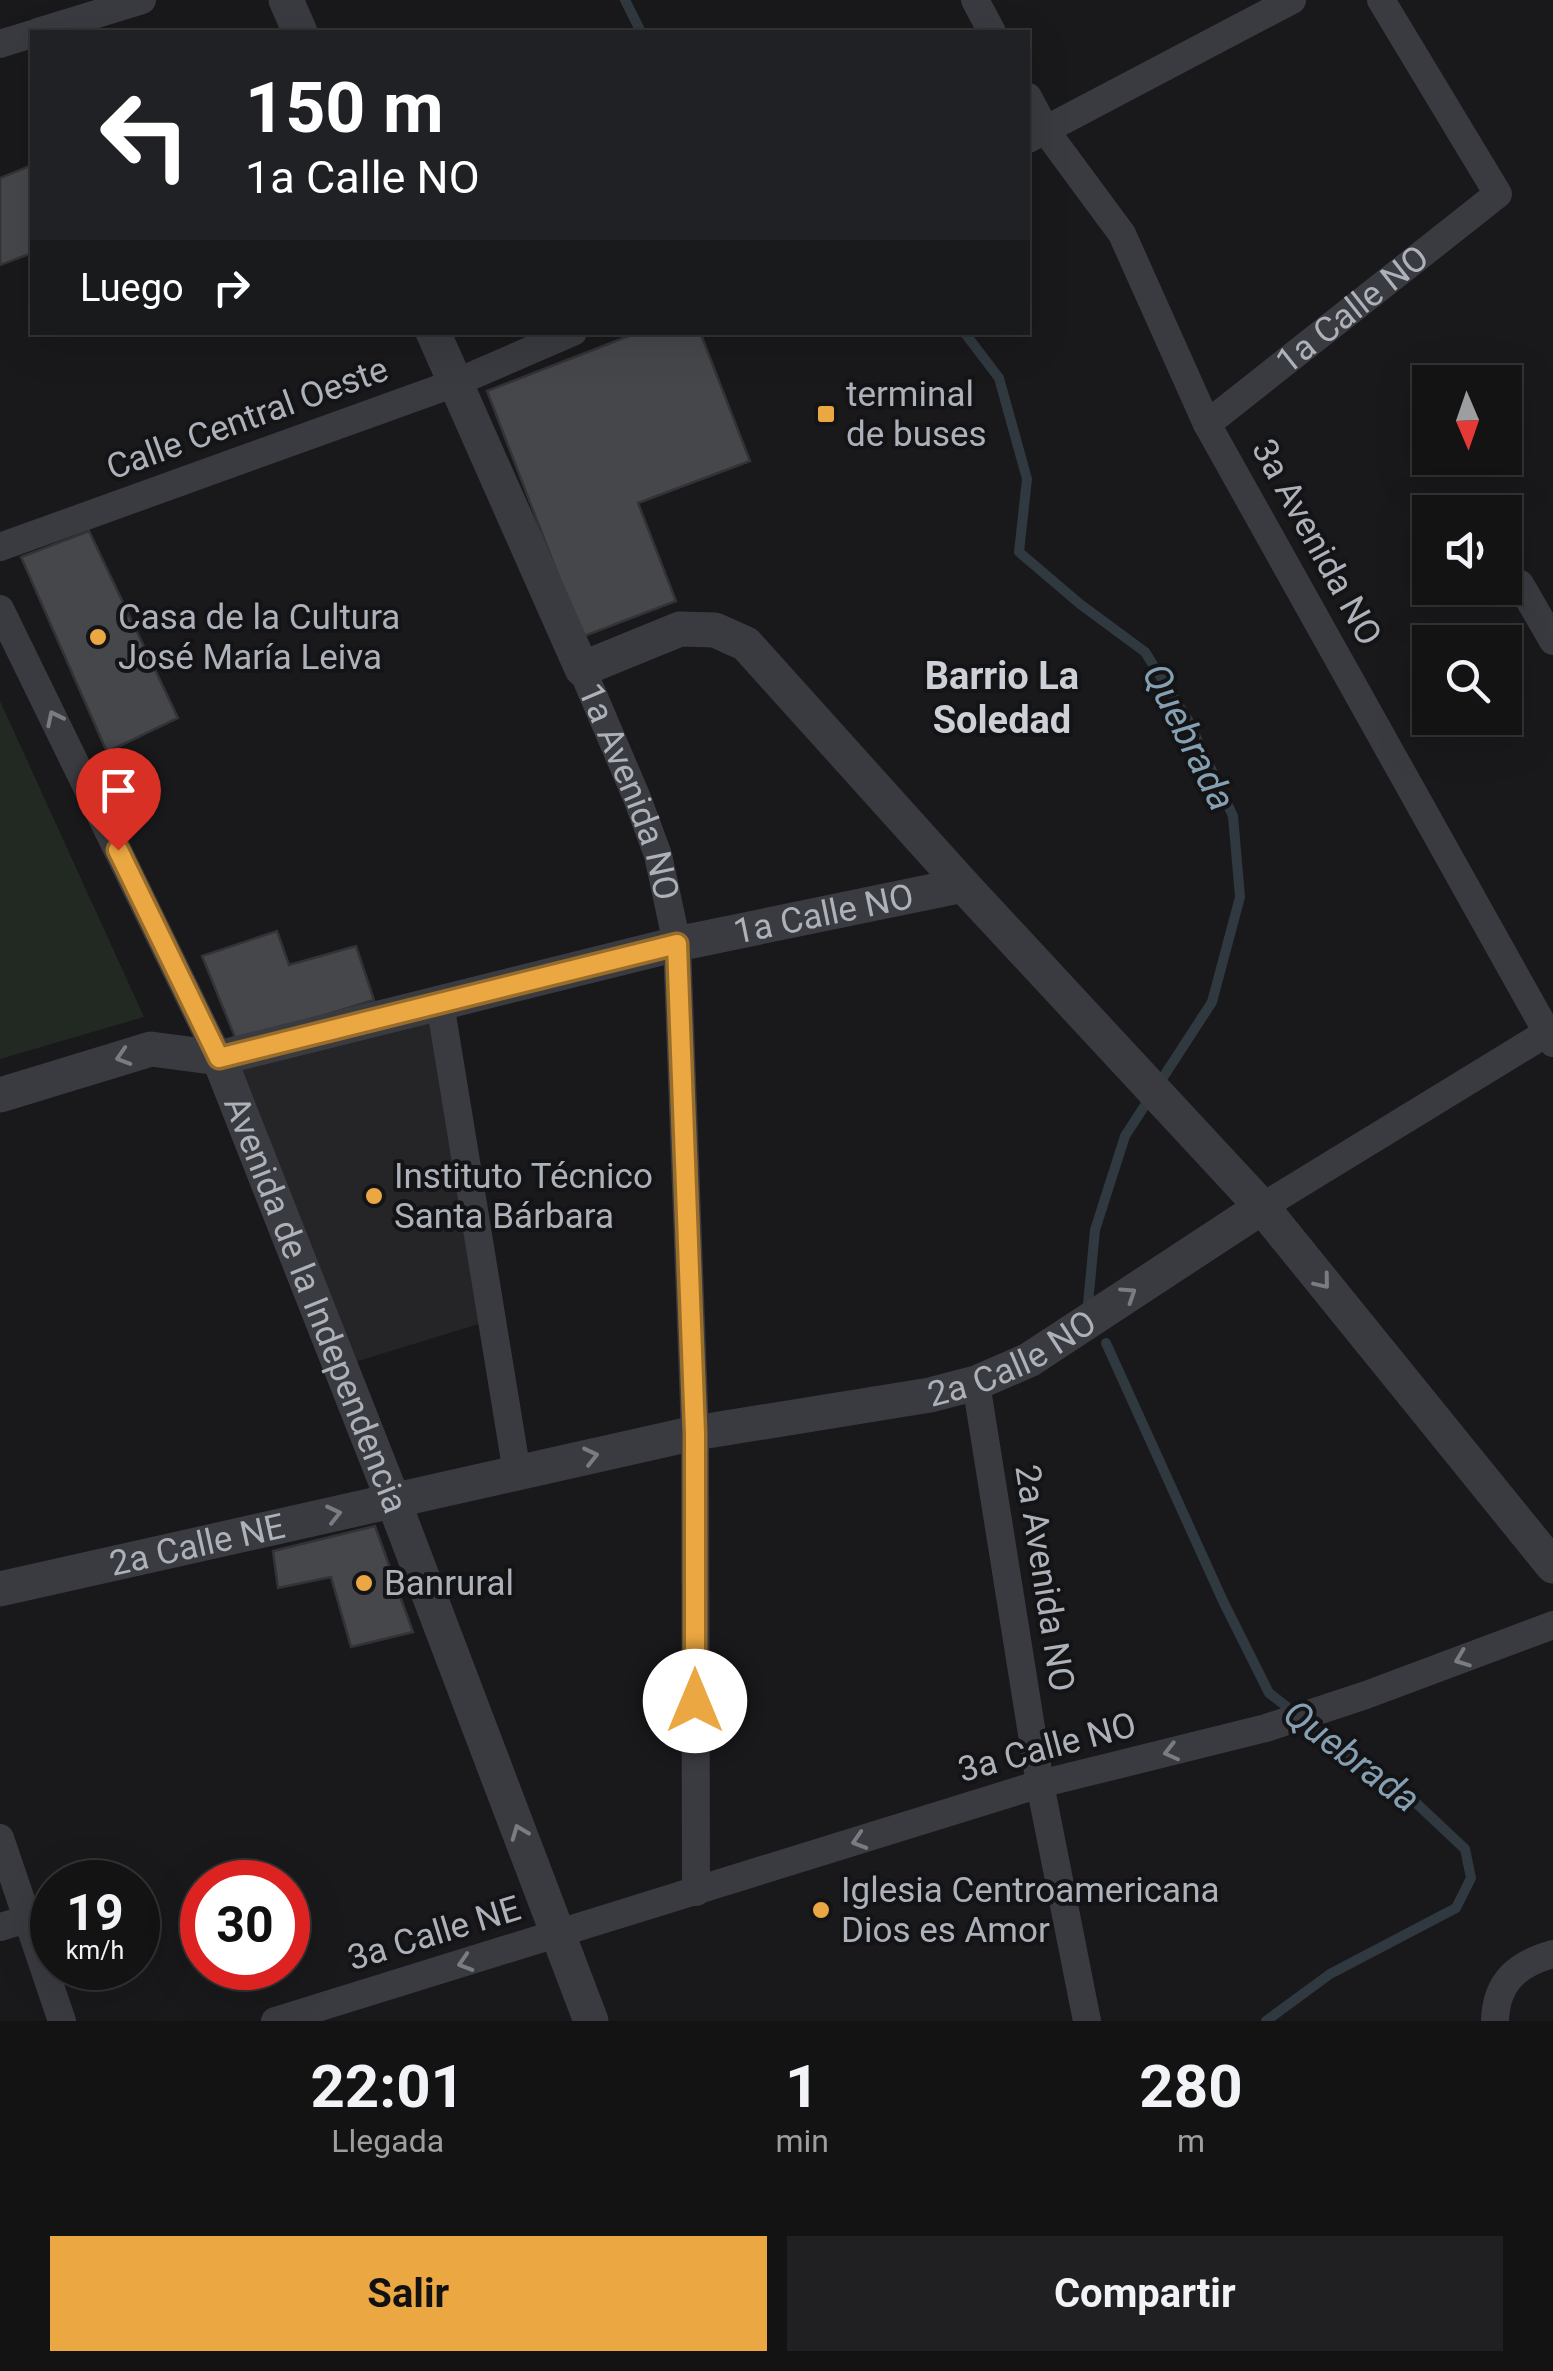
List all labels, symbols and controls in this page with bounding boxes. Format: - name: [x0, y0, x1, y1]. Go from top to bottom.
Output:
- text: 150 m: [245, 67, 444, 149]
- icon: left: [80, 70, 210, 200]
- text: 1a Calle NO: [245, 151, 480, 204]
- street label: 1a Calle NO: [1268, 237, 1437, 382]
- icon: right: [204, 260, 259, 315]
- text: Luego: [80, 266, 184, 310]
- street label: Calle Central Oeste: [101, 349, 393, 488]
- north arrow: [1412, 365, 1522, 475]
- map controls: [1412, 365, 1522, 735]
- place label: terminal de buses: [846, 374, 987, 455]
- marker: terminal de buses: [815, 403, 837, 425]
- street label: 3a Avenida NO: [1243, 432, 1390, 652]
- button: sound: [1412, 495, 1522, 605]
- place label: Casa de la Cultura José María Leiva: [118, 597, 400, 678]
- button: search: [1412, 625, 1522, 735]
- marker: Casa de la Cultura José María Leiva: [87, 626, 109, 648]
- district label: Barrio La Soledad: [925, 654, 1079, 742]
- water label: Quebrada: [1133, 656, 1245, 818]
- street label: 1a Avenida NO: [570, 677, 687, 904]
- one-way arrow: [46, 711, 66, 729]
- pin: [76, 748, 161, 851]
- icon: arrive: [91, 763, 146, 818]
- street label: 1a Calle NO: [730, 876, 917, 953]
- one-way arrow: [116, 1045, 133, 1066]
- street label: Avenida de la Independencia: [215, 1091, 416, 1519]
- place label: Instituto Técnico Santa Bárbara: [394, 1156, 653, 1237]
- marker: Instituto Técnico Santa Bárbara: [363, 1185, 385, 1207]
- one-way arrow: [1311, 1271, 1329, 1289]
- one-way arrow: [1118, 1288, 1137, 1306]
- street label: 2a Calle NO: [923, 1302, 1104, 1416]
- one-way arrow: [582, 1447, 599, 1468]
- street label: 2a Avenida NO: [1006, 1462, 1083, 1694]
- one-way arrow: [325, 1504, 342, 1525]
- street label: 2a Calle NE: [106, 1506, 289, 1585]
- place label: Banrural: [384, 1563, 514, 1604]
- marker: Banrural: [353, 1572, 375, 1594]
- one-way arrow: [1454, 1648, 1471, 1668]
- position arrow: [643, 1649, 747, 1753]
- water label: Quebrada: [1275, 1691, 1429, 1821]
- street label: 3a Calle NO: [954, 1704, 1141, 1791]
- one-way arrow: [1163, 1740, 1180, 1761]
- one-way arrow: [510, 1824, 531, 1841]
- one-way arrow: [851, 1829, 868, 1850]
- speed limit sign: 30: [180, 1860, 310, 1990]
- place label: Iglesia Centroamericana Dios es Amor: [841, 1870, 1220, 1951]
- text: 19: [66, 1884, 124, 1942]
- street label: 3a Calle NE: [343, 1888, 525, 1979]
- marker: Iglesia Centroamericana Dios es Amor: [810, 1899, 832, 1921]
- text: km/h: [66, 1936, 124, 1965]
- one-way arrow: [457, 1951, 474, 1972]
- text: 22:01: [310, 2051, 465, 2122]
- text: 1: [785, 2051, 819, 2122]
- text: 280: [1139, 2051, 1243, 2122]
- text: Llegada: [331, 2122, 444, 2160]
- text: min: [775, 2122, 829, 2160]
- text: m: [1177, 2122, 1205, 2160]
- button: Salir: [50, 2236, 767, 2351]
- button: Compartir: [787, 2236, 1503, 2351]

